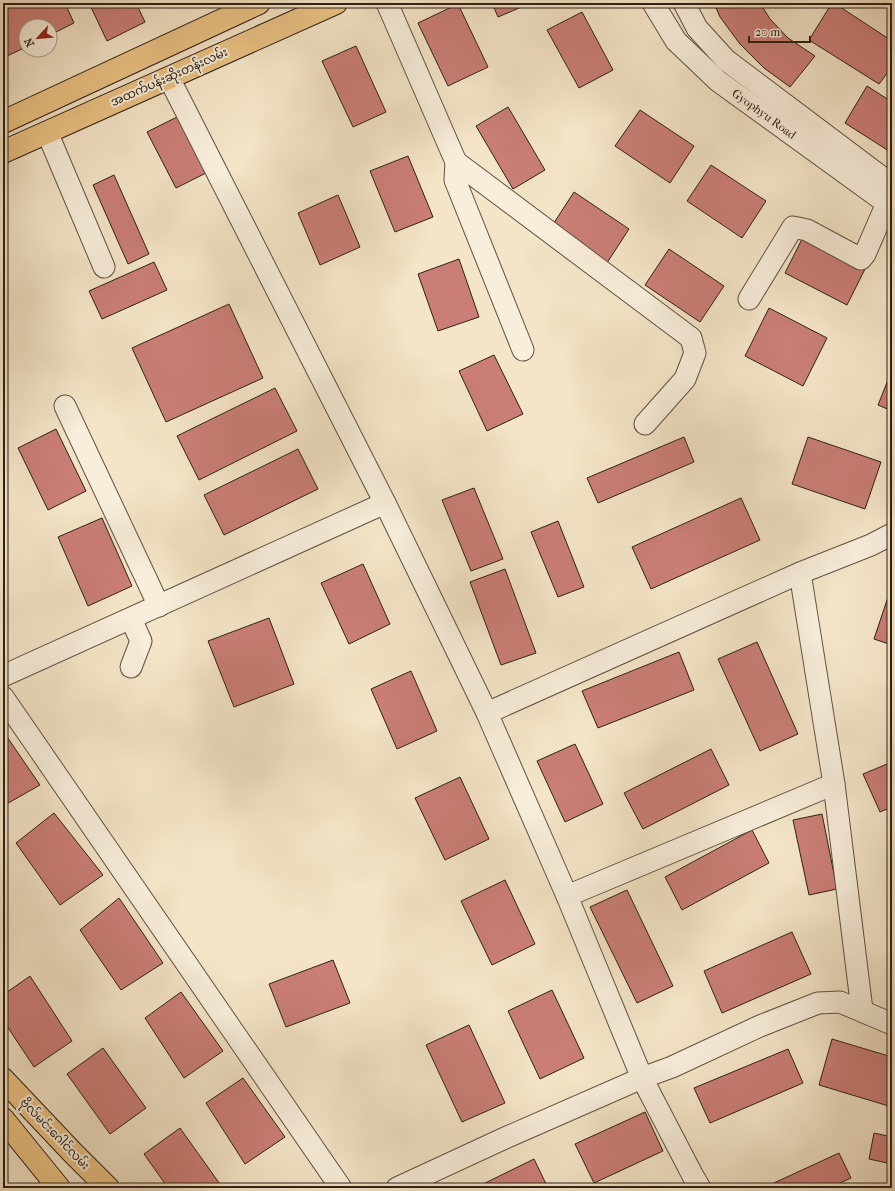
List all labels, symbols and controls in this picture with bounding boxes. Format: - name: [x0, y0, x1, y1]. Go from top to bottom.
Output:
- north arrow: [18, 18, 58, 58]
- scale bar: [749, 18, 810, 44]
- text: 20 m: [755, 25, 780, 39]
- text: N: [22, 35, 37, 49]
- street label: အထက်ပန်းဆိုးတန်းလမ်း: [107, 43, 231, 112]
- street label: Gyophyu Road: [729, 86, 799, 142]
- street label: ဗိုလ်မင်းဂေါင်လမ်း: [15, 1094, 94, 1175]

